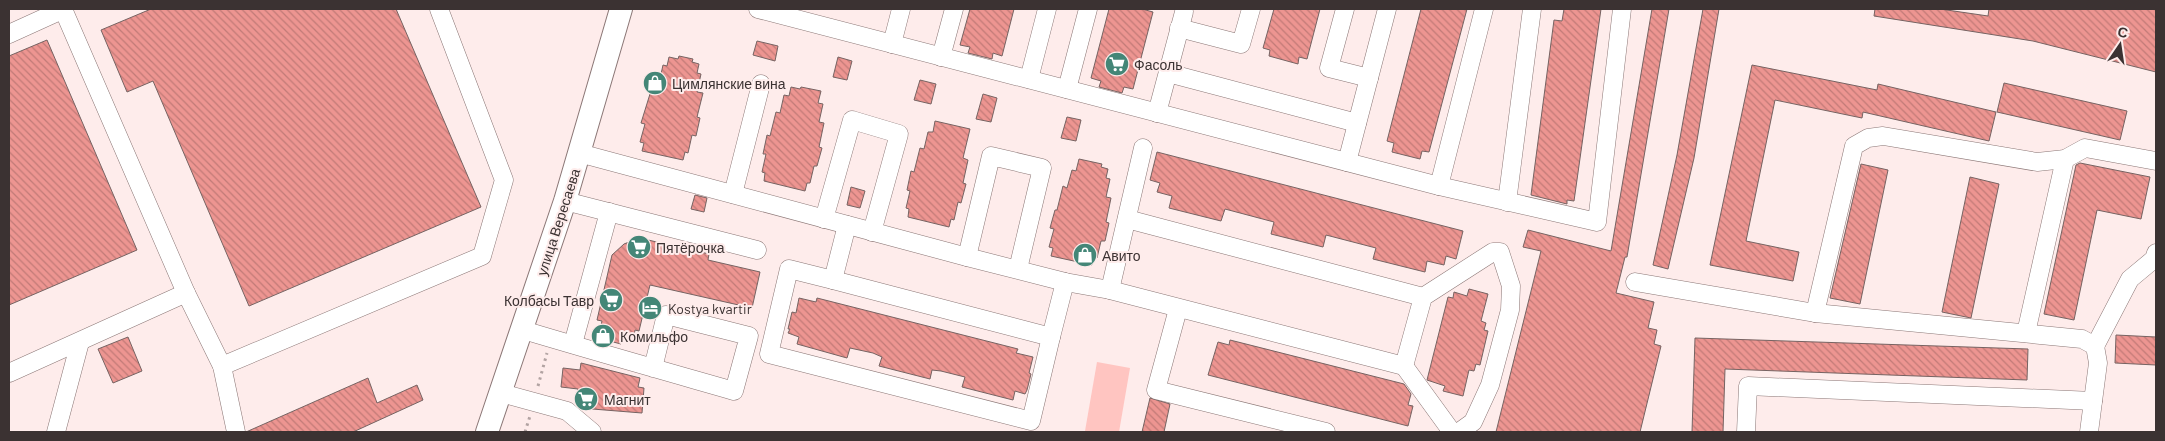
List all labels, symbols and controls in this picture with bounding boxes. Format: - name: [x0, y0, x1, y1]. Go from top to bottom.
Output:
- north arrow: [2095, 20, 2145, 70]
- text: С: [2116, 22, 2130, 41]
- supermarket icon: Фасоль: [1104, 51, 1130, 77]
- place label: Фасоль: [1134, 56, 1183, 73]
- shop icon: Цимлянские вина: [642, 70, 668, 96]
- place label: Цимлянские вина: [672, 75, 786, 92]
- street label: улица Вересаева: [533, 166, 583, 278]
- supermarket icon: Пятёрочка: [626, 234, 652, 260]
- place label: Пятёрочка: [656, 239, 725, 256]
- shop icon: Авито: [1072, 242, 1098, 268]
- place label: Авито: [1102, 247, 1141, 264]
- supermarket icon: Колбасы Тавр: [598, 287, 624, 313]
- place label: Колбасы Тавр: [504, 292, 594, 309]
- hotel icon: Kostya kvartir: [637, 295, 663, 321]
- place label: Kostya kvartir: [668, 300, 752, 317]
- shop icon: Комильфо: [590, 323, 616, 349]
- place label: Комильфо: [620, 328, 688, 345]
- supermarket icon: Магнит: [573, 386, 599, 412]
- place label: Магнит: [604, 391, 651, 408]

